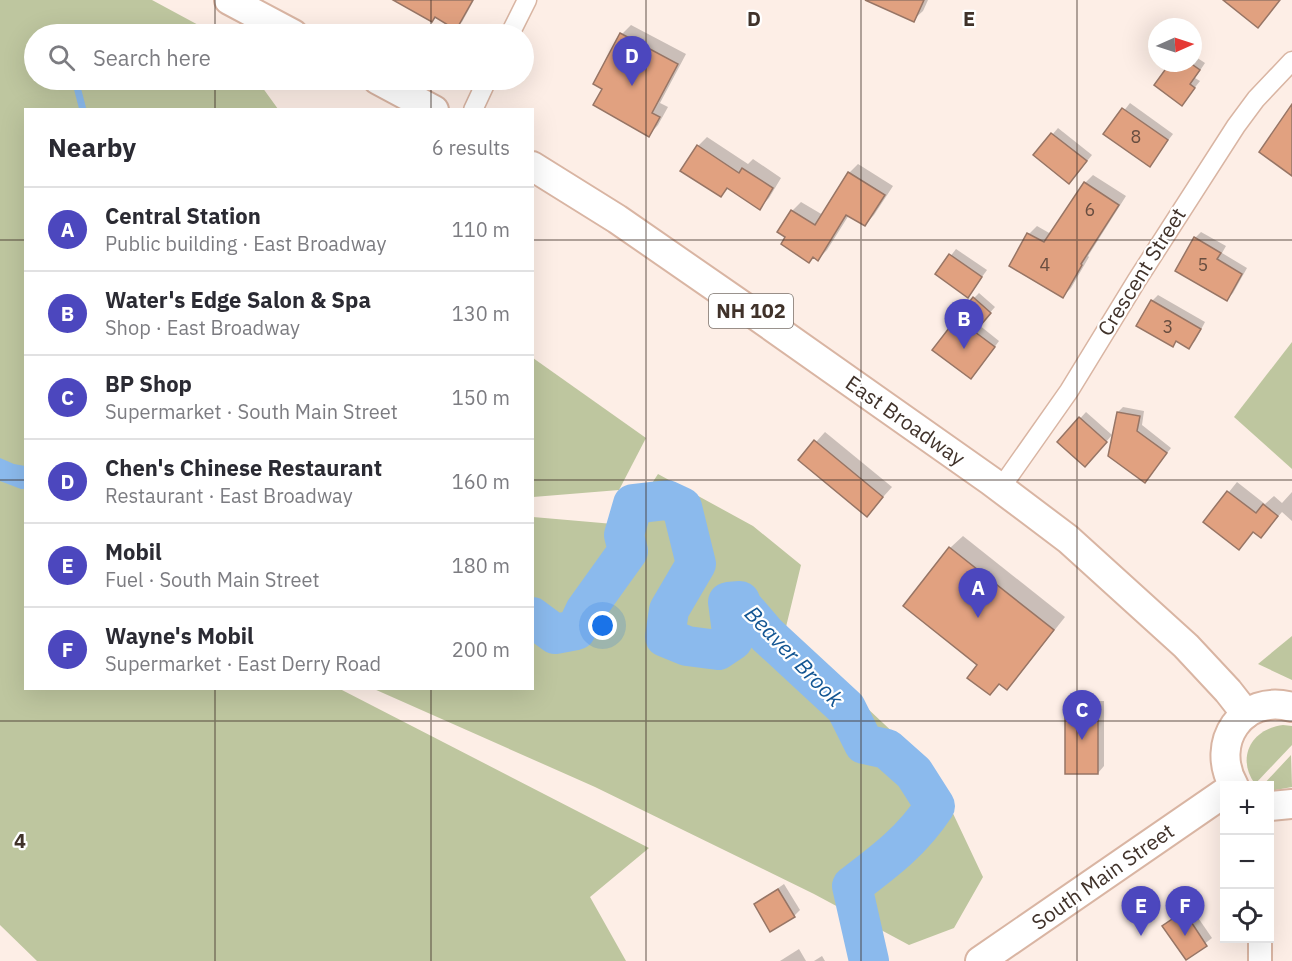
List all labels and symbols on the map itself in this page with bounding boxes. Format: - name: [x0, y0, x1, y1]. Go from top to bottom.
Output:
- text: D: [747, 5, 761, 32]
- text: E: [963, 5, 975, 32]
- north arrow: [1148, 18, 1202, 72]
- pin: D: [612, 36, 652, 86]
- house number: 8: [1131, 125, 1141, 148]
- house number: 6: [1085, 198, 1095, 221]
- street label: Crescent Street: [1091, 202, 1192, 341]
- house number: 4: [1040, 253, 1051, 276]
- house number: 5: [1198, 253, 1208, 276]
- road number: NH 102: [709, 294, 793, 328]
- pin: B: [944, 300, 984, 349]
- house number: 3: [1163, 315, 1173, 338]
- street label: East Broadway: [840, 369, 971, 472]
- pin: A: [958, 568, 998, 618]
- water label: Beaver Brook: [739, 599, 850, 713]
- your location: [588, 611, 617, 640]
- pin: C: [1062, 690, 1102, 740]
- street label: South Main Street: [1026, 816, 1179, 936]
- text: 4: [14, 827, 26, 854]
- pin: E: [1122, 886, 1160, 936]
- pin: F: [1166, 886, 1204, 936]

